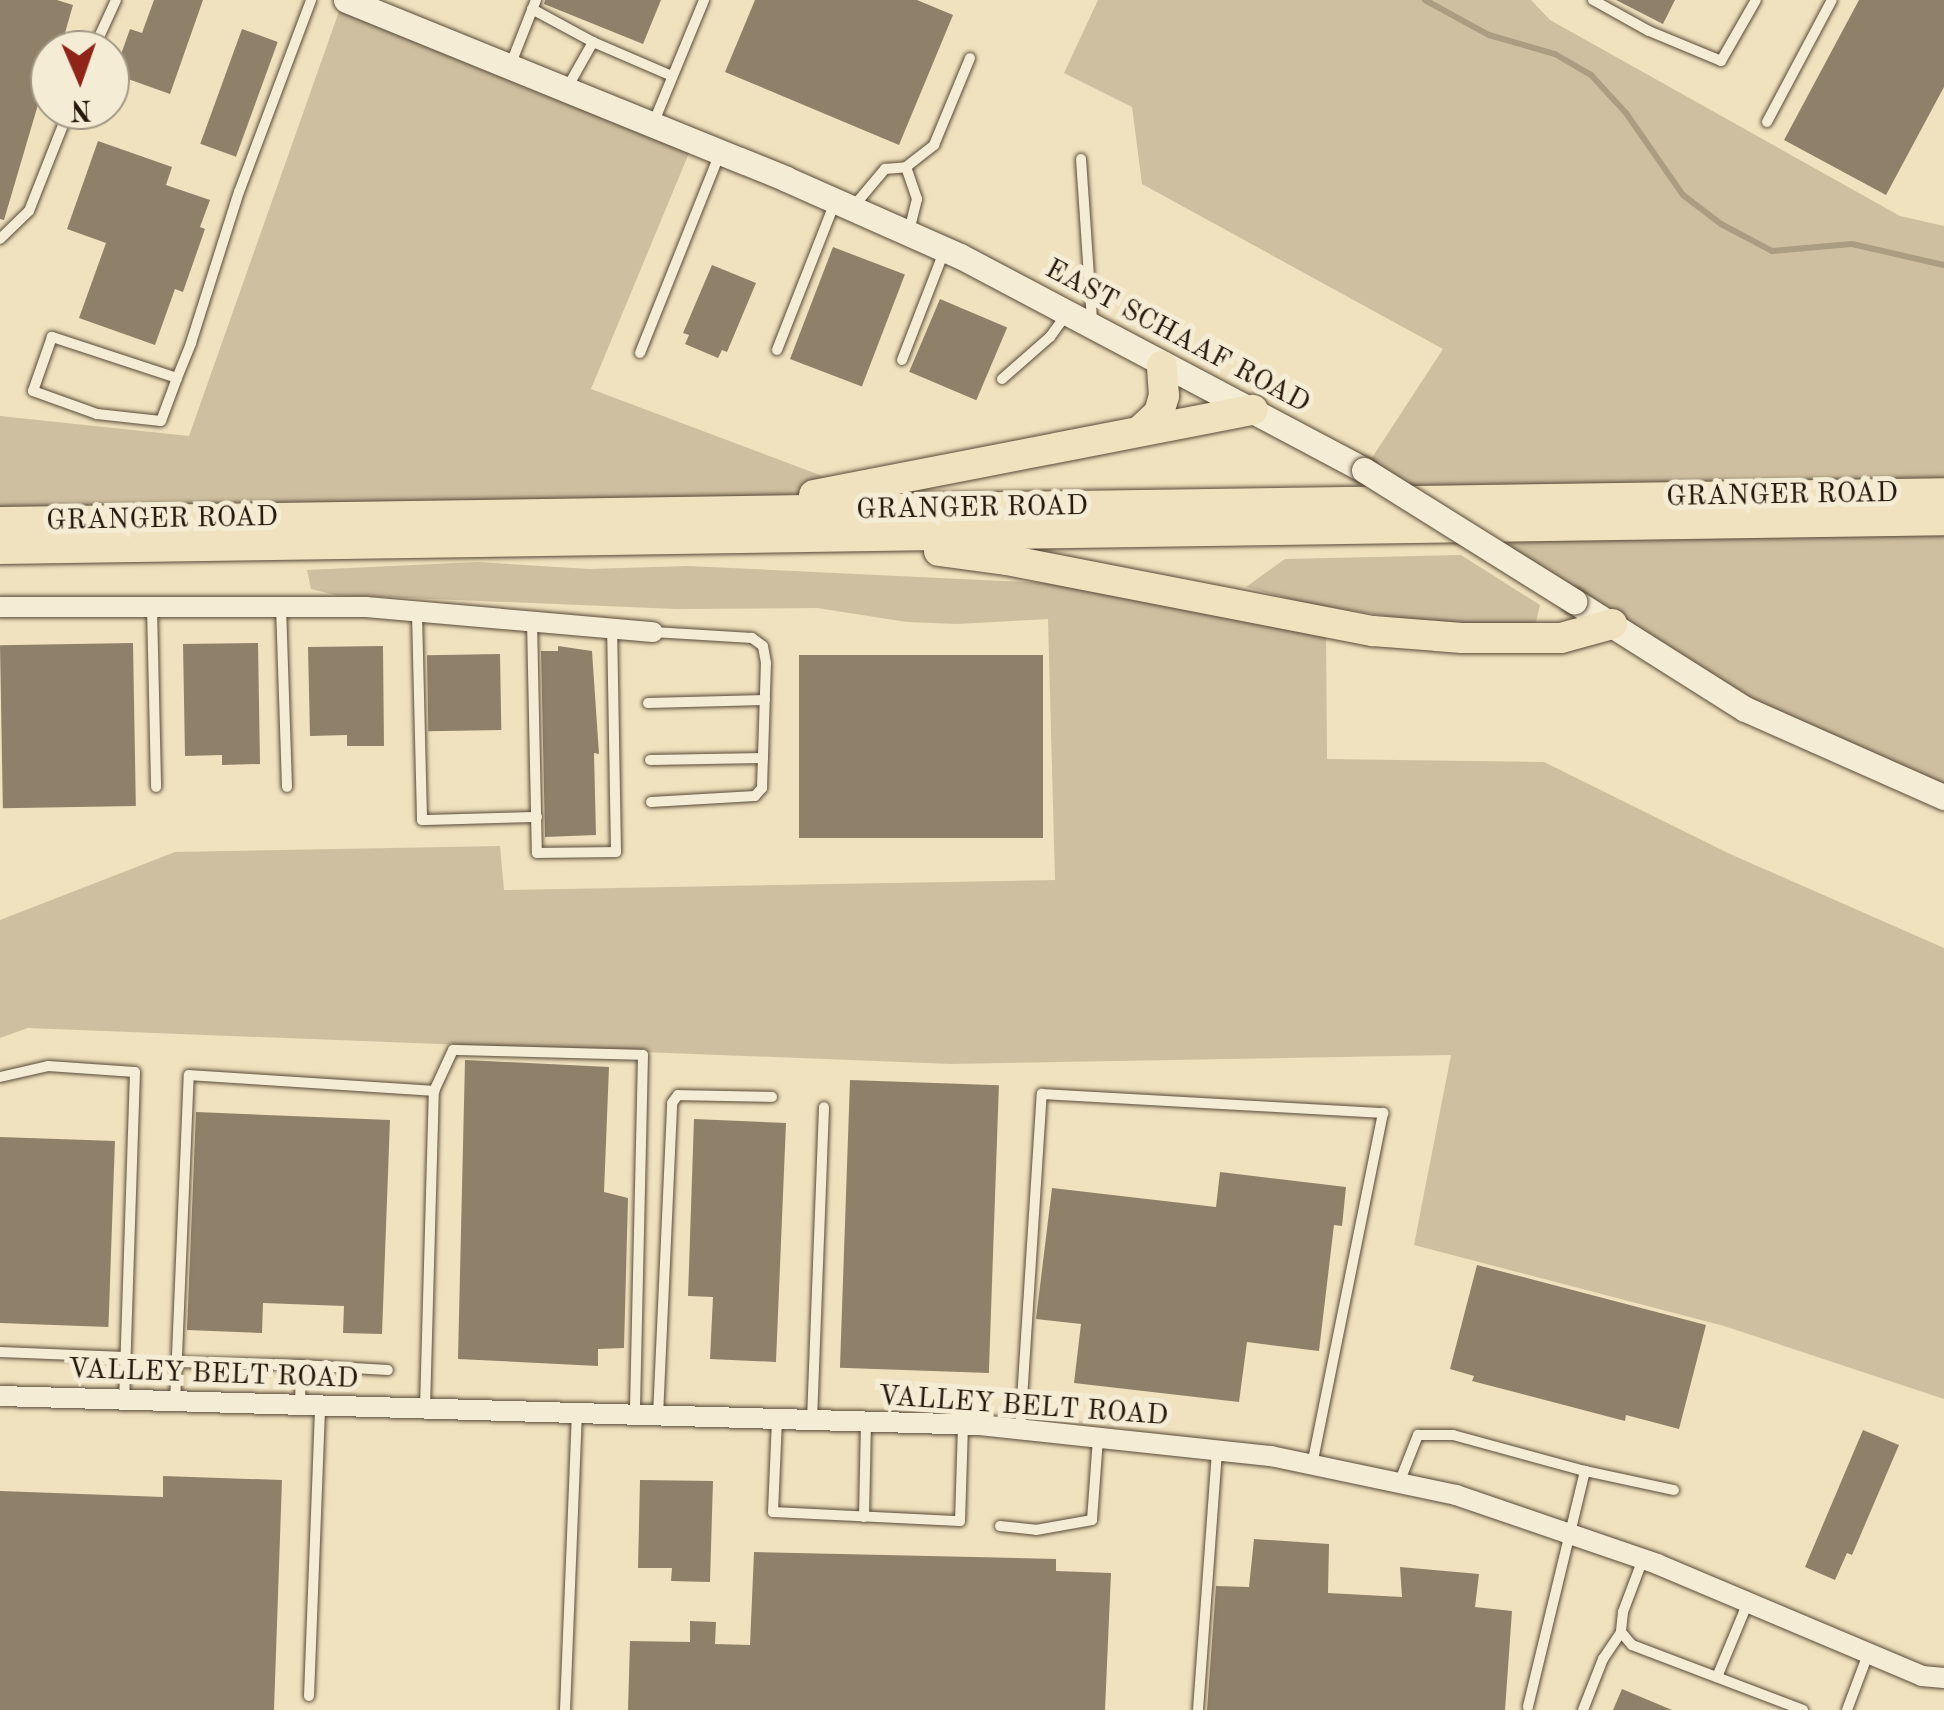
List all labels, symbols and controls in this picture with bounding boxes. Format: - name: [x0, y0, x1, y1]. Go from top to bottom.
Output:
- north arrow: [30, 30, 130, 130]
- text: N: [70, 94, 92, 122]
- street label: EAST SCHAAF ROAD: [1039, 253, 1315, 421]
- street label: GRANGER ROAD: [1666, 477, 1898, 515]
- street label: GRANGER ROAD: [856, 490, 1088, 528]
- street label: GRANGER ROAD: [46, 501, 278, 539]
- street label: VALLEY BELT ROAD: [67, 1353, 359, 1397]
- street label: VALLEY BELT ROAD: [877, 1380, 1169, 1434]

